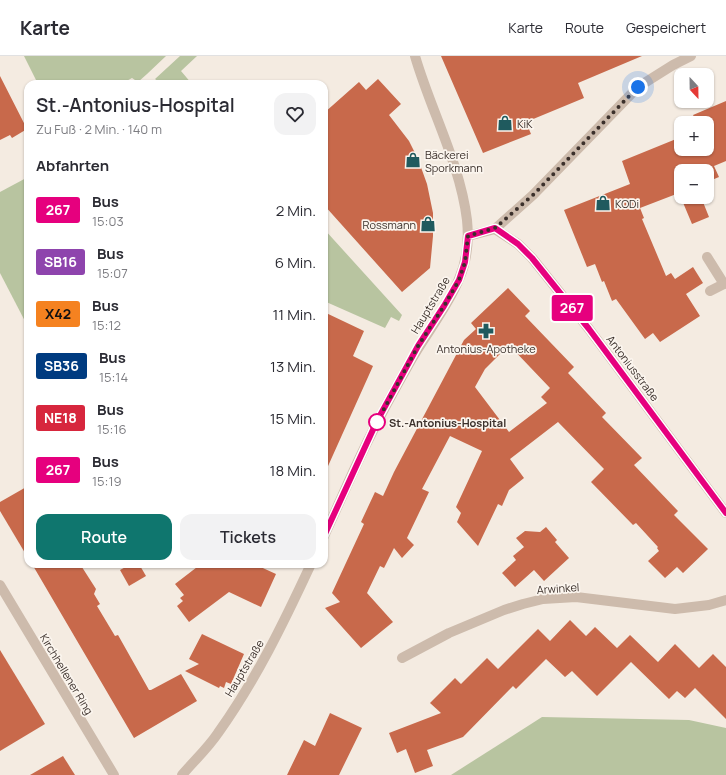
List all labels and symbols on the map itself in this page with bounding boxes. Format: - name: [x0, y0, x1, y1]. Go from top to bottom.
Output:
- north arrow: [674, 68, 714, 108]
- your location: [628, 77, 648, 97]
- shop icon: KiK: [496, 114, 514, 132]
- place label: KiK: [517, 116, 533, 131]
- place label: Bäckerei Sporkmann: [425, 147, 483, 175]
- shop icon: Bäckerei Sporkmann: [404, 151, 422, 169]
- shop icon: KODi: [594, 194, 612, 212]
- place label: KODi: [615, 196, 639, 211]
- shop icon: Rossmann: [419, 215, 437, 233]
- place label: Rossmann: [363, 217, 416, 232]
- street label: Hauptstraße: [407, 273, 453, 336]
- line badge: 267: [549, 295, 595, 321]
- pharmacy icon: Antonius-Apotheke: [477, 322, 495, 340]
- street label: Antoniusstraße: [603, 332, 663, 404]
- place label: Antonius-Apotheke: [436, 341, 536, 356]
- marker: St.-Antonius-Hospital: [368, 413, 386, 431]
- place label: St.-Antonius-Hospital: [389, 415, 506, 430]
- street label: Arwinkel: [536, 579, 580, 597]
- street label: Kirchhellener Ring: [37, 631, 97, 717]
- street label: Hauptstraße: [221, 636, 267, 699]

